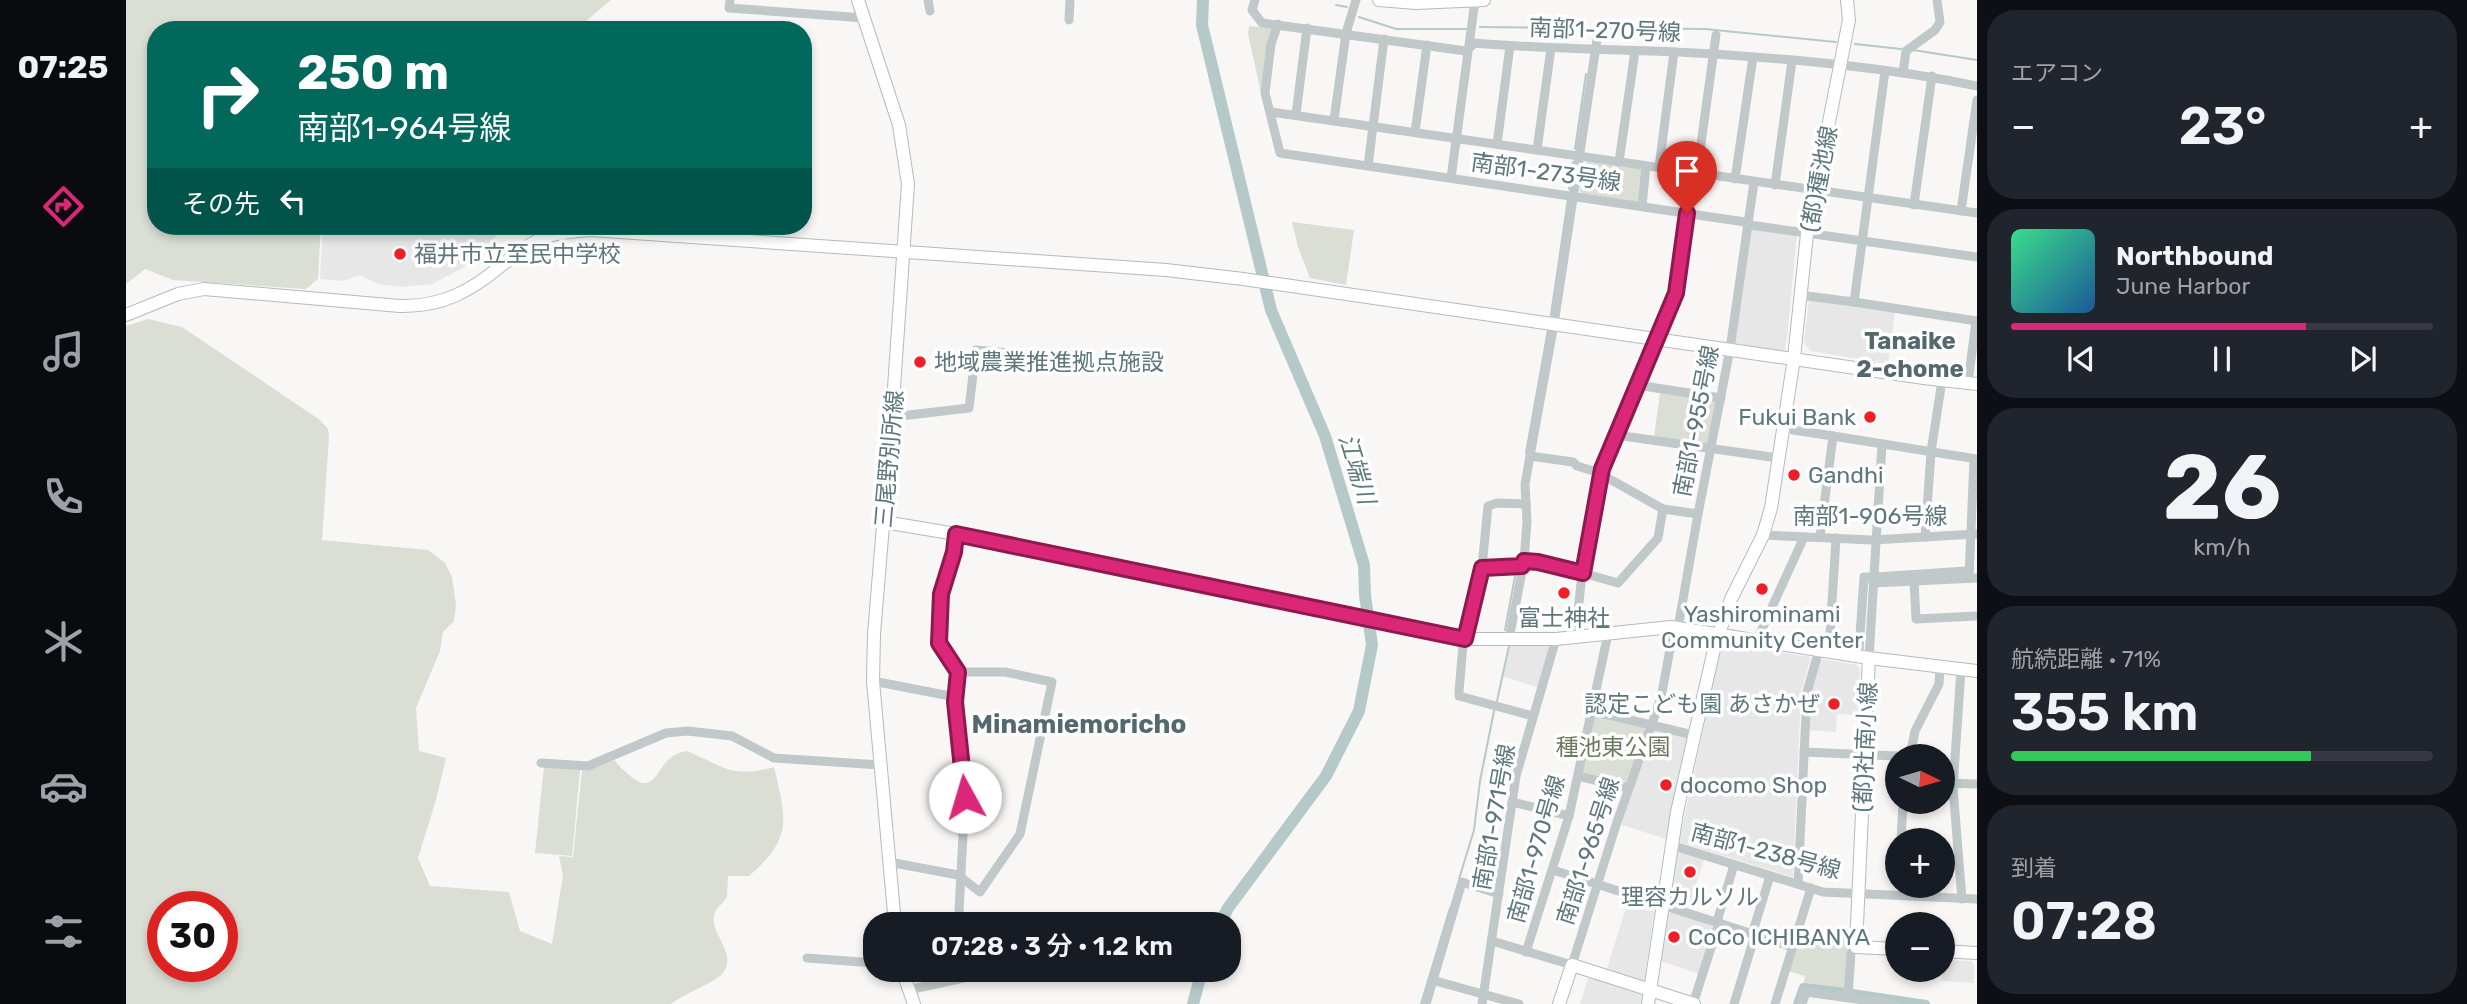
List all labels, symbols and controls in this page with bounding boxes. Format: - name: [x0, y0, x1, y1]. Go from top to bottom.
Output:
- street label: 南部1-270号線: [1529, 13, 1681, 47]
- text: 250 m: [297, 43, 449, 101]
- text: 07:25: [18, 48, 108, 86]
- icon: right: [182, 49, 273, 140]
- text: エアコン: [2011, 59, 2103, 87]
- text: 23°: [2179, 95, 2266, 157]
- text: −: [2011, 103, 2036, 149]
- text: +: [2409, 103, 2433, 149]
- text: 南部1-964号線: [297, 109, 512, 147]
- street label: (都)種池線: [1795, 124, 1843, 234]
- pin: [1657, 141, 1717, 213]
- street label: 南部1-273号線: [1469, 148, 1623, 196]
- icon: arrive: [1668, 152, 1706, 190]
- icon: directions: [39, 182, 88, 231]
- icon: left: [274, 182, 312, 220]
- text: その先: [182, 189, 260, 220]
- place label: 福井市立至民中学校: [414, 240, 621, 268]
- text: Northbound: [2116, 241, 2274, 272]
- marker: 福井市立至民中学校: [392, 246, 408, 262]
- text: June Harbor: [2116, 272, 2250, 300]
- icon: music: [39, 327, 88, 376]
- district label: Tanaike 2-chome: [1856, 327, 1964, 383]
- icon: previous: [2062, 340, 2100, 378]
- icon: pause: [2203, 340, 2241, 378]
- icon: next: [2344, 340, 2382, 378]
- street label: 南部1-955号線: [1668, 343, 1724, 499]
- place label: 地域農業推進拠点施設: [934, 348, 1164, 376]
- marker: 地域農業推進拠点施設: [912, 354, 928, 370]
- street label: 三尾野別所線: [869, 389, 909, 529]
- place label: Fukui Bank: [1738, 403, 1856, 431]
- marker: Fukui Bank: [1862, 409, 1878, 425]
- water label: 江端川: [1333, 430, 1382, 510]
- text: 26: [2163, 433, 2281, 541]
- place label: Gandhi: [1808, 461, 1884, 489]
- marker: Gandhi: [1786, 467, 1802, 483]
- icon: phone: [39, 472, 88, 521]
- street label: 南部1-906号線: [1793, 502, 1947, 530]
- text: km/h: [2193, 533, 2251, 561]
- marker: Yashirominami Community Center: [1754, 581, 1770, 597]
- marker: 富士神社: [1556, 585, 1572, 601]
- place label: Yashirominami Community Center: [1661, 600, 1863, 654]
- place label: 富士神社: [1518, 604, 1610, 632]
- icon: climate: [39, 617, 88, 666]
- text: 航続距離 · 71%: [2011, 645, 2161, 673]
- street label: (都)社南小線: [1848, 681, 1882, 813]
- text: 355 km: [2011, 681, 2198, 743]
- place label: 認定こども園 あさかぜ: [1584, 690, 1820, 718]
- marker: 認定こども園 あさかぜ: [1826, 696, 1842, 712]
- district label: Minamiemoricho: [972, 709, 1186, 740]
- park label: 種池東公園: [1556, 733, 1671, 761]
- street label: 南部1-971号線: [1467, 742, 1521, 892]
- north arrow: [1885, 744, 1955, 814]
- map controls: [1885, 744, 1955, 982]
- position arrow: [928, 760, 1002, 834]
- icon: car: [39, 762, 88, 811]
- place label: docomo Shop: [1680, 771, 1827, 799]
- street label: 南部1-970号線: [1501, 772, 1571, 926]
- street label: 南部1-965号線: [1551, 774, 1625, 928]
- marker: docomo Shop: [1658, 777, 1674, 793]
- street label: 南部1-238号線: [1688, 818, 1844, 884]
- button: +: [1885, 828, 1955, 898]
- text: 到着: [2011, 854, 2057, 882]
- marker: 理容カルソル: [1682, 864, 1698, 880]
- place label: 理容カルソル: [1621, 883, 1759, 911]
- text: 07:28: [2011, 890, 2157, 952]
- speed limit sign: 30: [147, 891, 238, 982]
- icon: filters: [39, 907, 88, 956]
- button: −: [1885, 912, 1955, 982]
- place label: CoCo ICHIBANYA: [1688, 923, 1870, 951]
- marker: CoCo ICHIBANYA: [1666, 929, 1682, 945]
- text: 07:28 · 3 分 · 1.2 km: [931, 931, 1173, 962]

